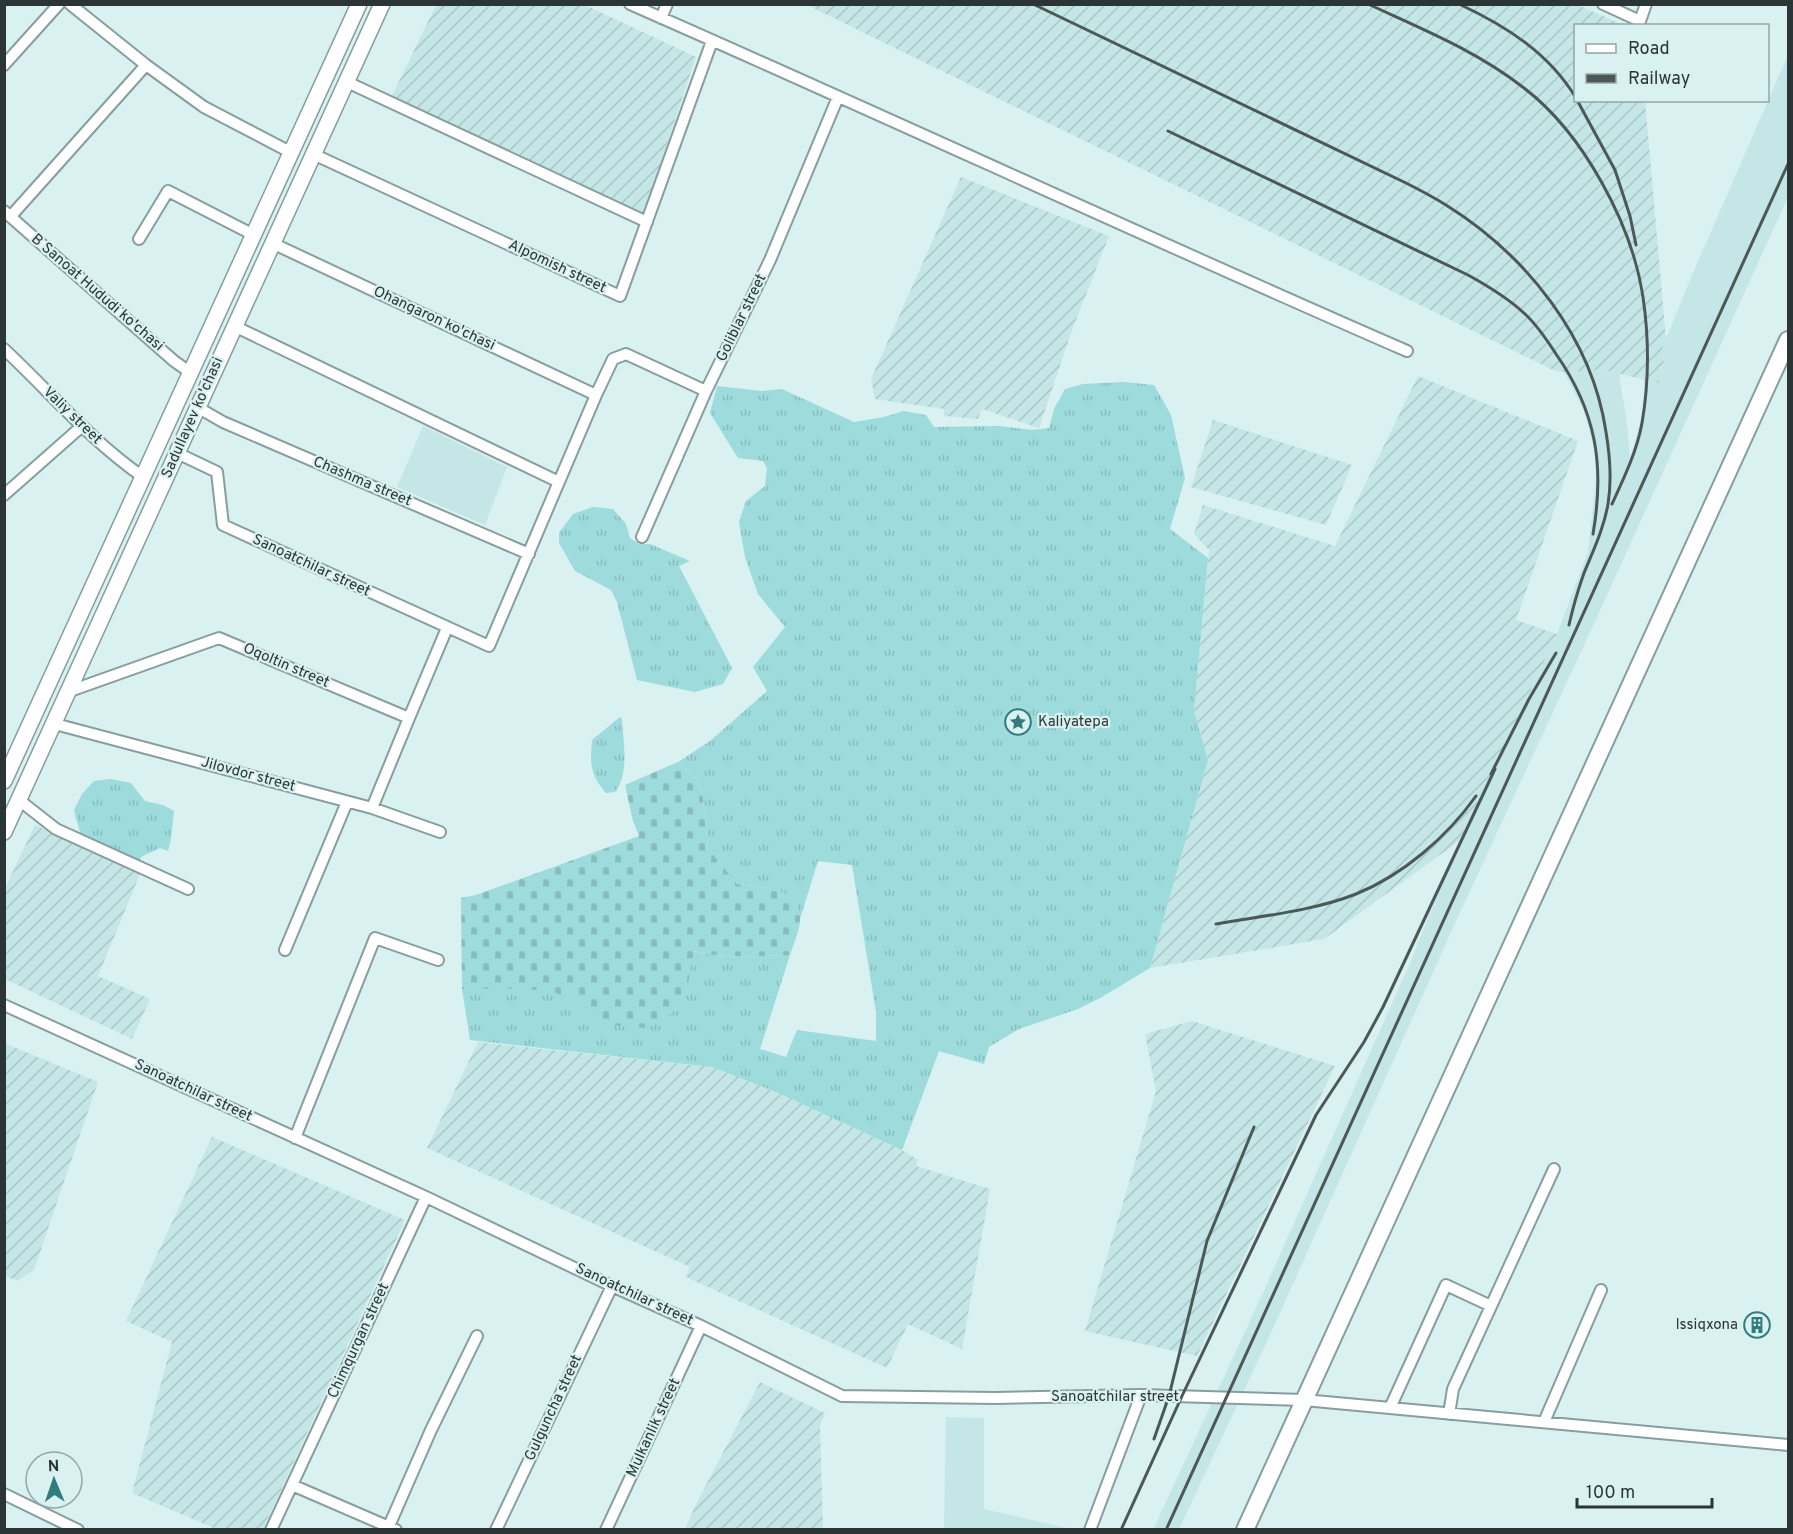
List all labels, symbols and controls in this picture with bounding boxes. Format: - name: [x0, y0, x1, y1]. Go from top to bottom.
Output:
- legend: [1574, 24, 1769, 102]
- text: Road: [1628, 38, 1670, 61]
- text: Railway: [1628, 68, 1690, 91]
- street label: B Sanoat Hududi ko'chasi: [27, 230, 167, 356]
- street label: Alpomish street: [505, 236, 609, 298]
- street label: Goliblar street: [713, 271, 771, 365]
- street label: Ohangaron ko'chasi: [370, 282, 498, 356]
- street label: Sadullayev ko'chasi: [158, 355, 228, 481]
- street label: Valiy street: [38, 383, 106, 449]
- street label: Chashma street: [310, 453, 414, 511]
- street label: Sanoatchilar street: [249, 530, 373, 602]
- street label: Oqoltin street: [240, 639, 332, 693]
- place icon: Kaliyatepa: [1003, 707, 1033, 737]
- place label: Kaliyatepa: [1038, 713, 1109, 732]
- street label: Jilovdor street: [199, 753, 297, 797]
- street label: Sanoatchilar street: [131, 1055, 255, 1127]
- street label: Sanoatchilar street: [572, 1259, 696, 1331]
- street label: Chimqurgan street: [324, 1280, 394, 1402]
- building icon: Issiqxona: [1742, 1310, 1772, 1340]
- place label: Issiqxona: [1676, 1316, 1738, 1335]
- street label: Gulguncha street: [521, 1352, 587, 1464]
- street label: Mulkanlik street: [623, 1375, 685, 1481]
- street label: Sanoatchilar street: [1051, 1388, 1179, 1407]
- north arrow: [24, 1450, 84, 1510]
- text: N: [47, 1457, 60, 1477]
- scale bar: [1577, 1471, 1712, 1509]
- text: 100 m: [1586, 1482, 1635, 1505]

